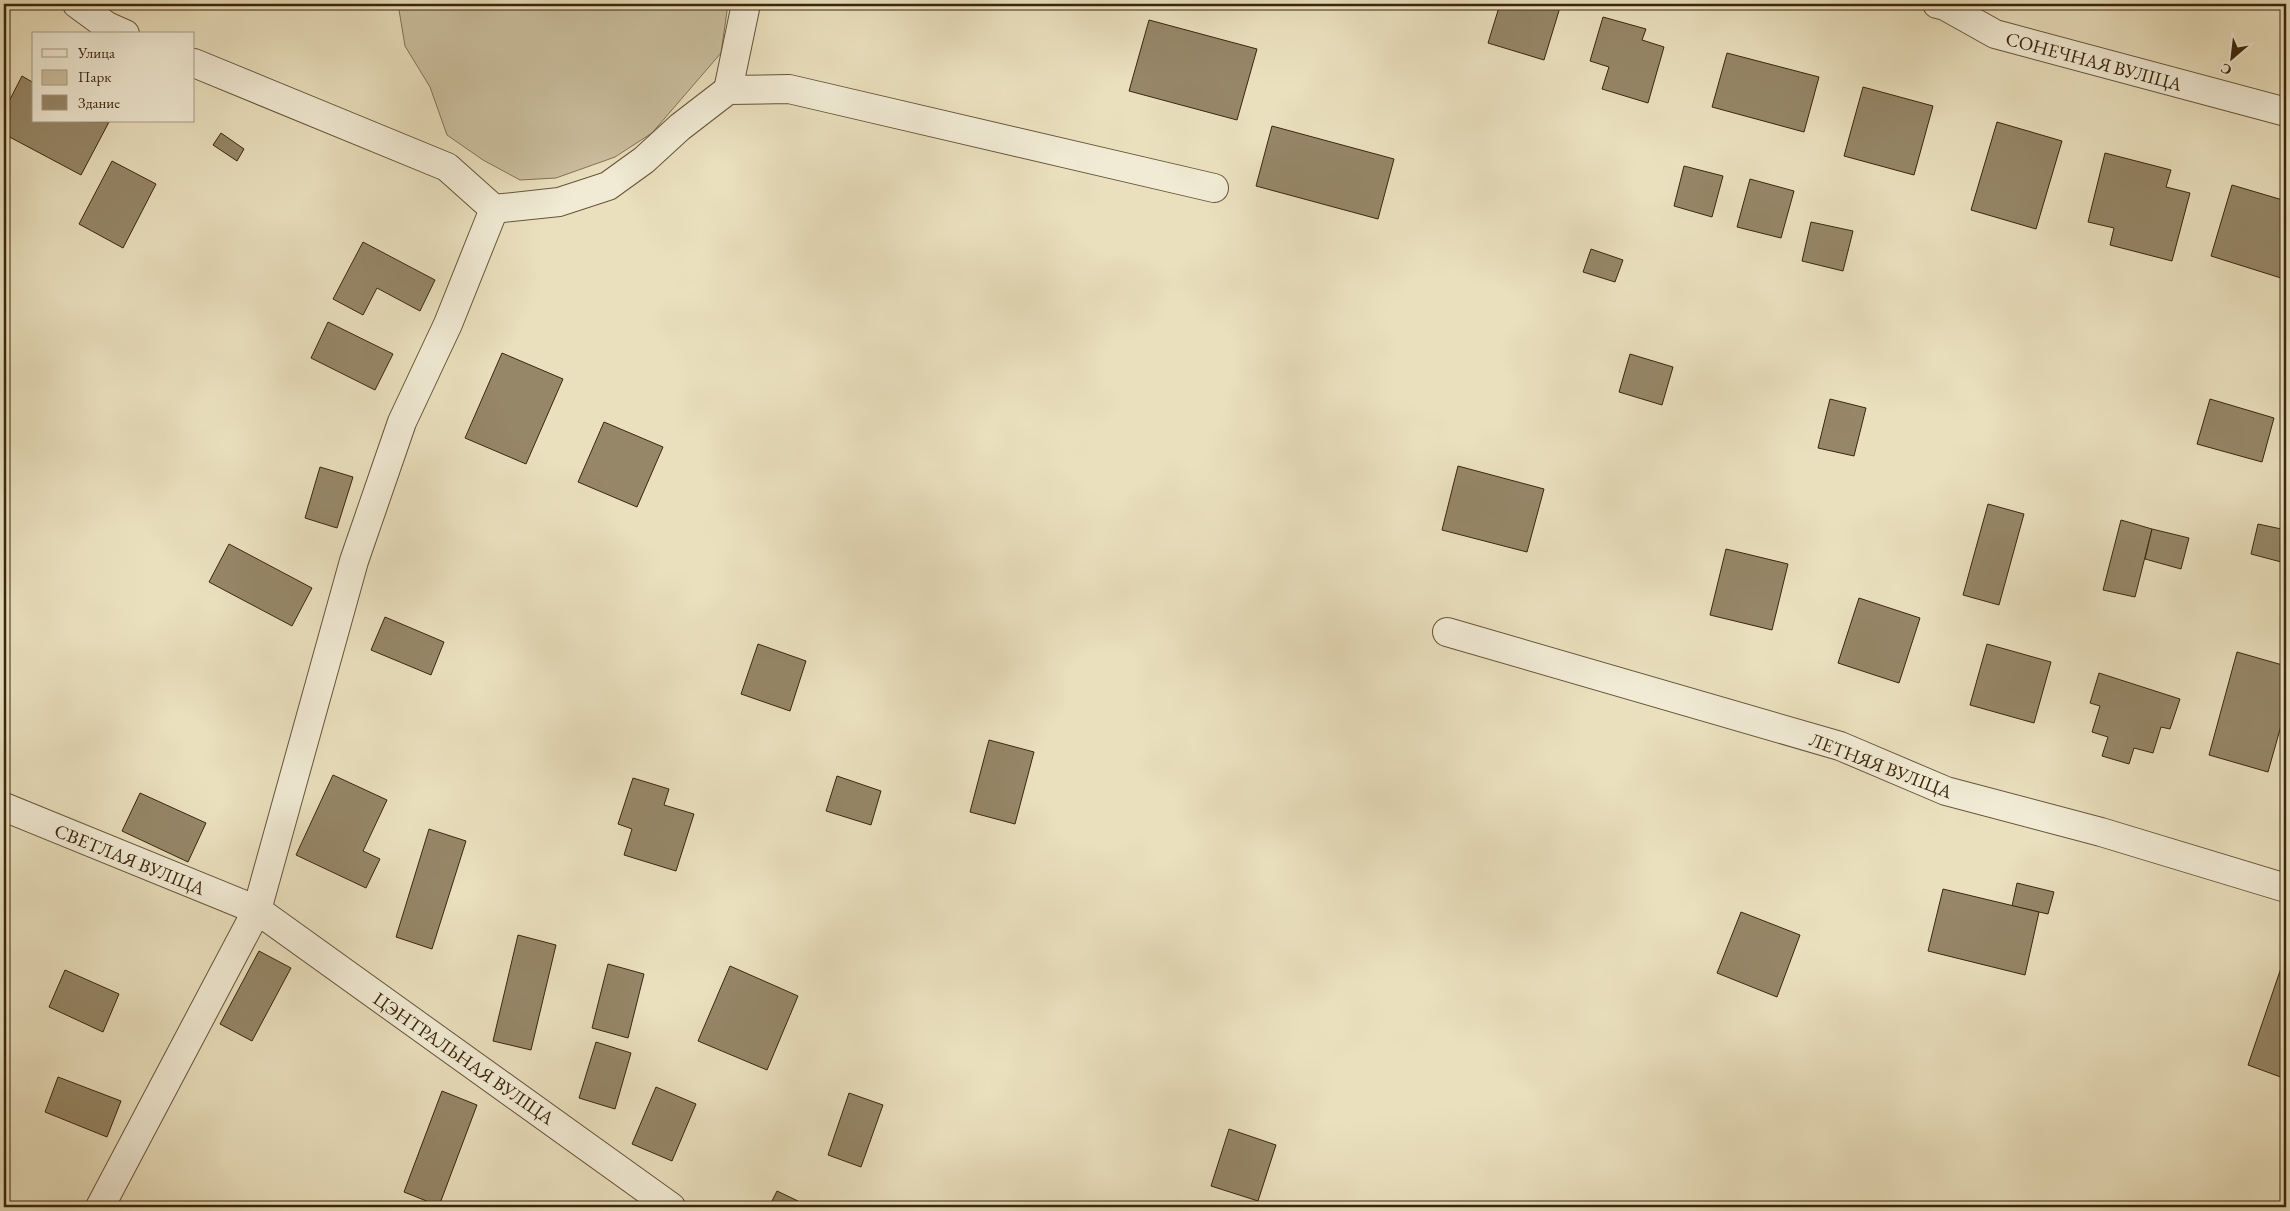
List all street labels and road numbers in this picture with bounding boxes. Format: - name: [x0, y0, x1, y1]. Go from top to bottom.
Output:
- street label: СОНЕЧНАЯ ВУЛІЦА: [2003, 26, 2186, 97]
- street label: ЛЕТНЯЯ ВУЛІЦА: [1806, 727, 1957, 805]
- street label: СВЕТЛАЯ ВУЛІЦА: [51, 818, 210, 901]
- street label: ЦЭНТРАЛЬНАЯ ВУЛІЦА: [368, 986, 560, 1131]

